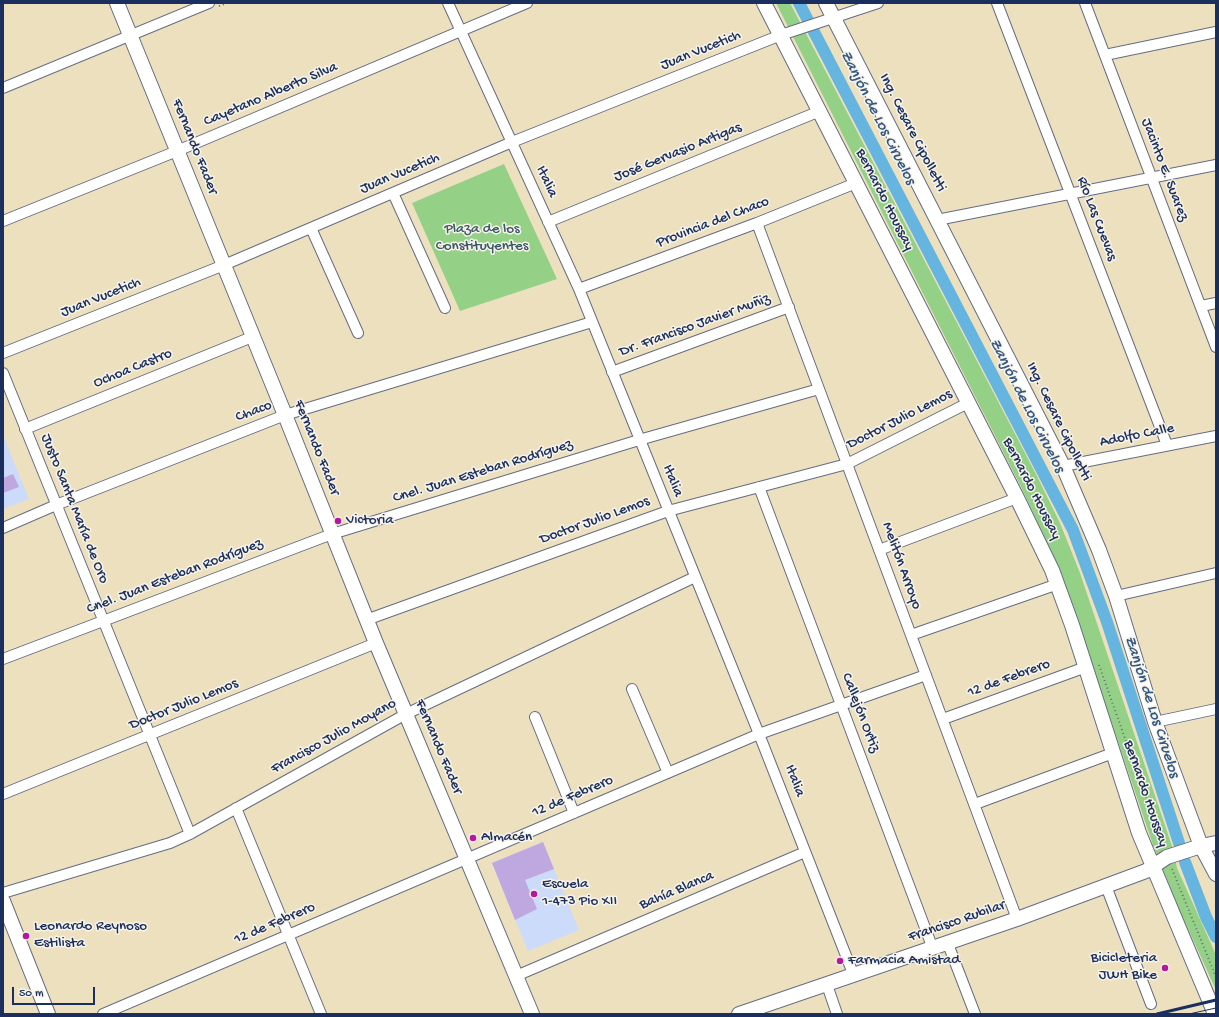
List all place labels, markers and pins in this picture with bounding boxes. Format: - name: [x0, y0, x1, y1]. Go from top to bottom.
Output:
- place label: Victoria: [346, 512, 393, 530]
- marker: Victoria: [333, 516, 343, 526]
- place label: Almacén: [481, 829, 532, 847]
- marker: Almacén: [468, 833, 478, 843]
- place label: Escuela 1-473 Pio XII: [542, 876, 617, 911]
- marker: Escuela 1-473 Pio XII: [529, 889, 539, 899]
- place label: Leonardo Reynoso Estilista: [34, 918, 147, 953]
- marker: Leonardo Reynoso Estilista: [21, 931, 31, 941]
- place label: Bicicleteria JWH Bike: [1091, 950, 1157, 985]
- place label: Farmacia Amistad: [848, 952, 960, 970]
- marker: Farmacia Amistad: [835, 956, 845, 966]
- marker: Bicicleteria JWH Bike: [1160, 963, 1170, 973]

